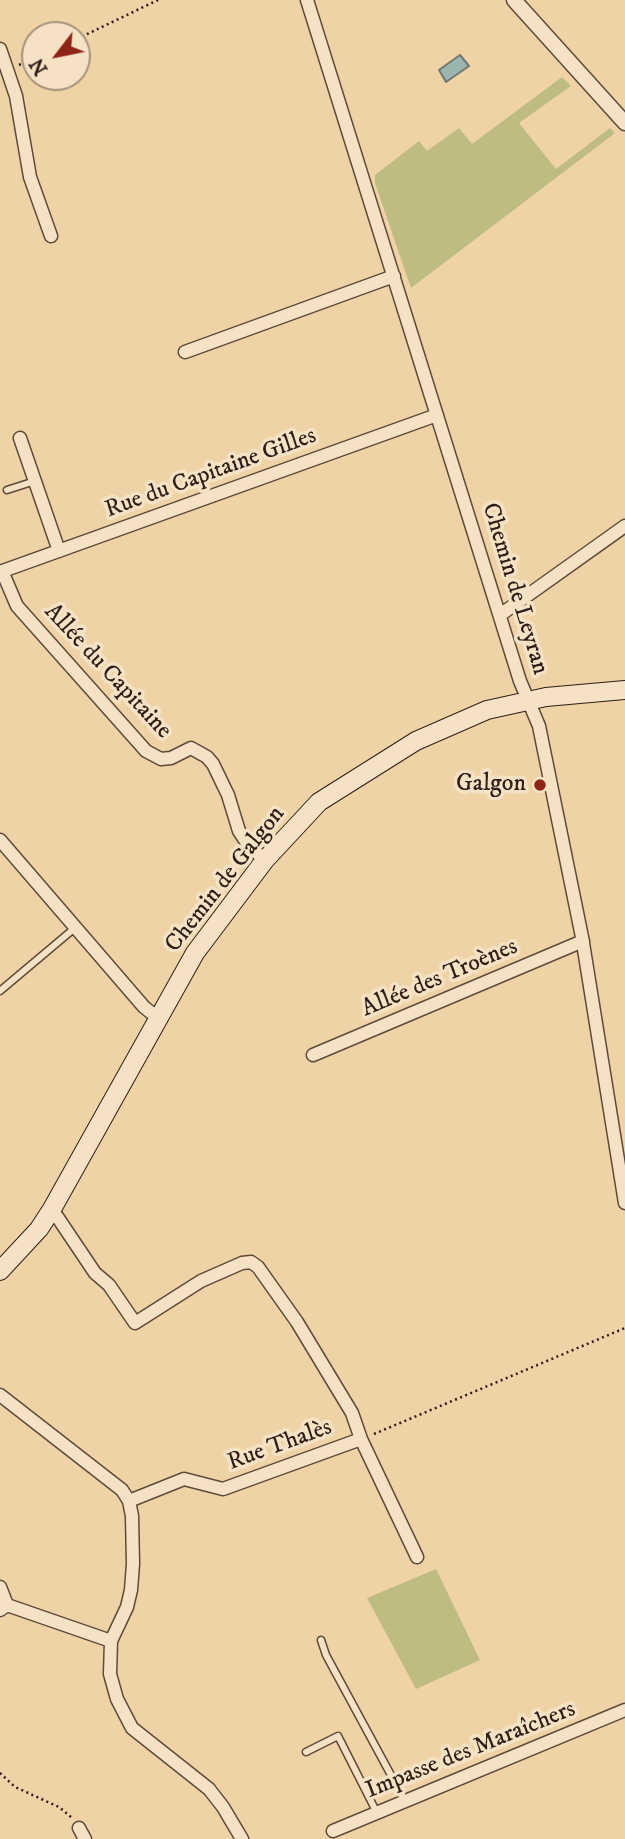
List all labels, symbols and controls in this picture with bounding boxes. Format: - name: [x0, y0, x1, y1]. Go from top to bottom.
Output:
- north arrow: [21, 21, 91, 91]
- text: N: [26, 54, 53, 79]
- street label: Rue du Capitaine Gilles: [102, 422, 320, 526]
- street label: Chemin de Leyran: [474, 500, 554, 678]
- street label: Allée du Capitaine: [37, 599, 177, 745]
- place label: Galgon: [456, 771, 526, 799]
- marker: Galgon: [532, 777, 548, 793]
- street label: Chemin de Galgon: [160, 801, 292, 959]
- street label: Allée des Troènes: [358, 933, 522, 1025]
- street label: Rue Thalès: [224, 1414, 336, 1478]
- street label: Impasse des Maraîchers: [362, 1696, 580, 1806]

